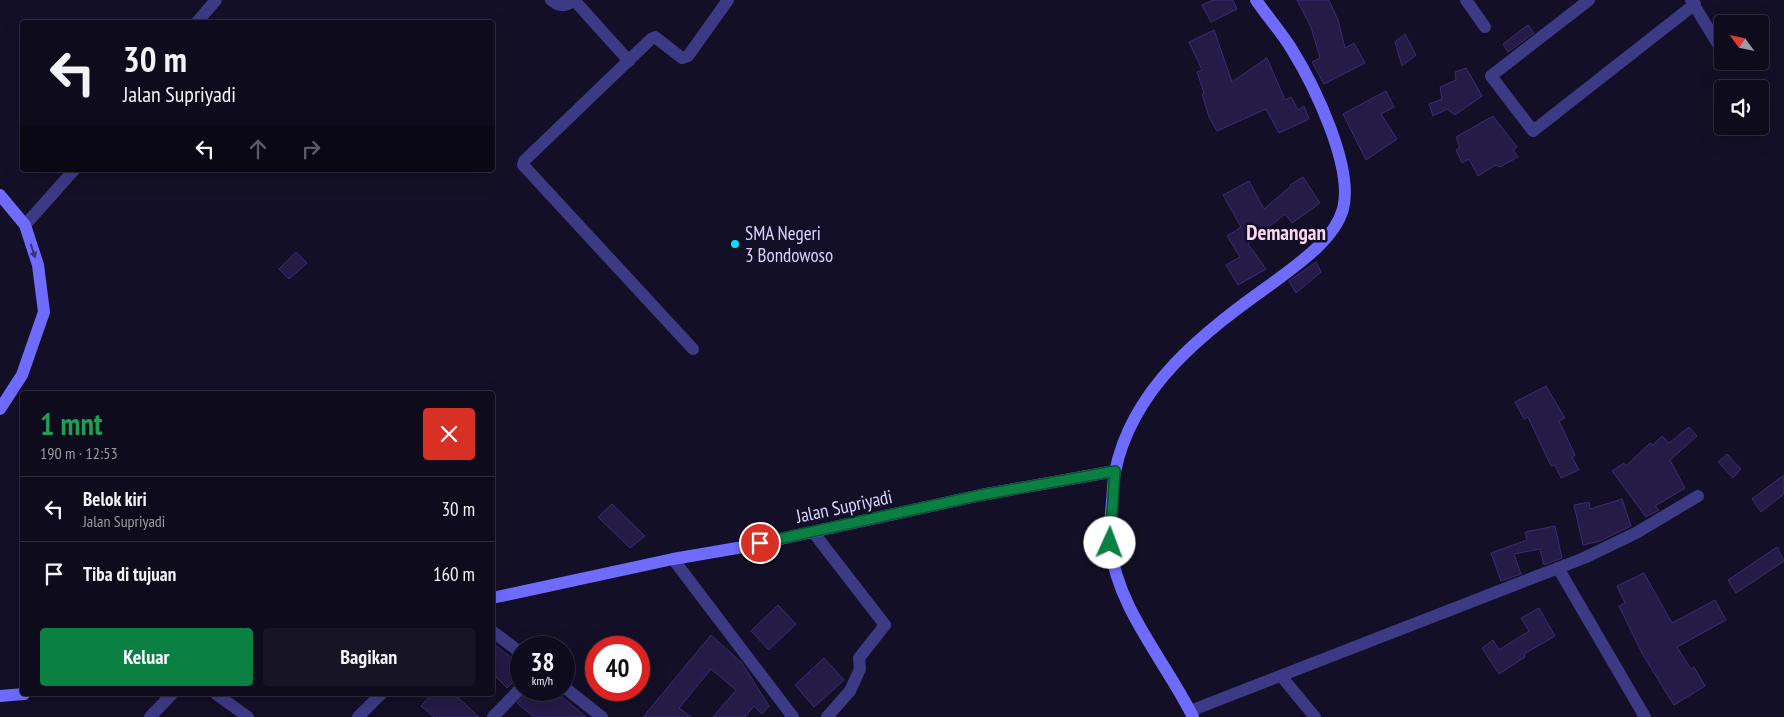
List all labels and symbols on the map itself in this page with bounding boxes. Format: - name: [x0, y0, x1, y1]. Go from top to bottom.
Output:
- north arrow: [1714, 15, 1769, 70]
- district label: Demangan: [1246, 219, 1326, 246]
- place label: SMA Negeri 3 Bondowoso: [745, 221, 833, 267]
- marker: SMA Negeri 3 Bondowoso: [729, 238, 741, 250]
- one-way arrow: [30, 244, 38, 259]
- street label: Jalan Supriyadi: [793, 484, 894, 528]
- position arrow: [1083, 516, 1135, 568]
- pin: [739, 522, 781, 564]
- speed limit sign: 40: [585, 636, 650, 701]

